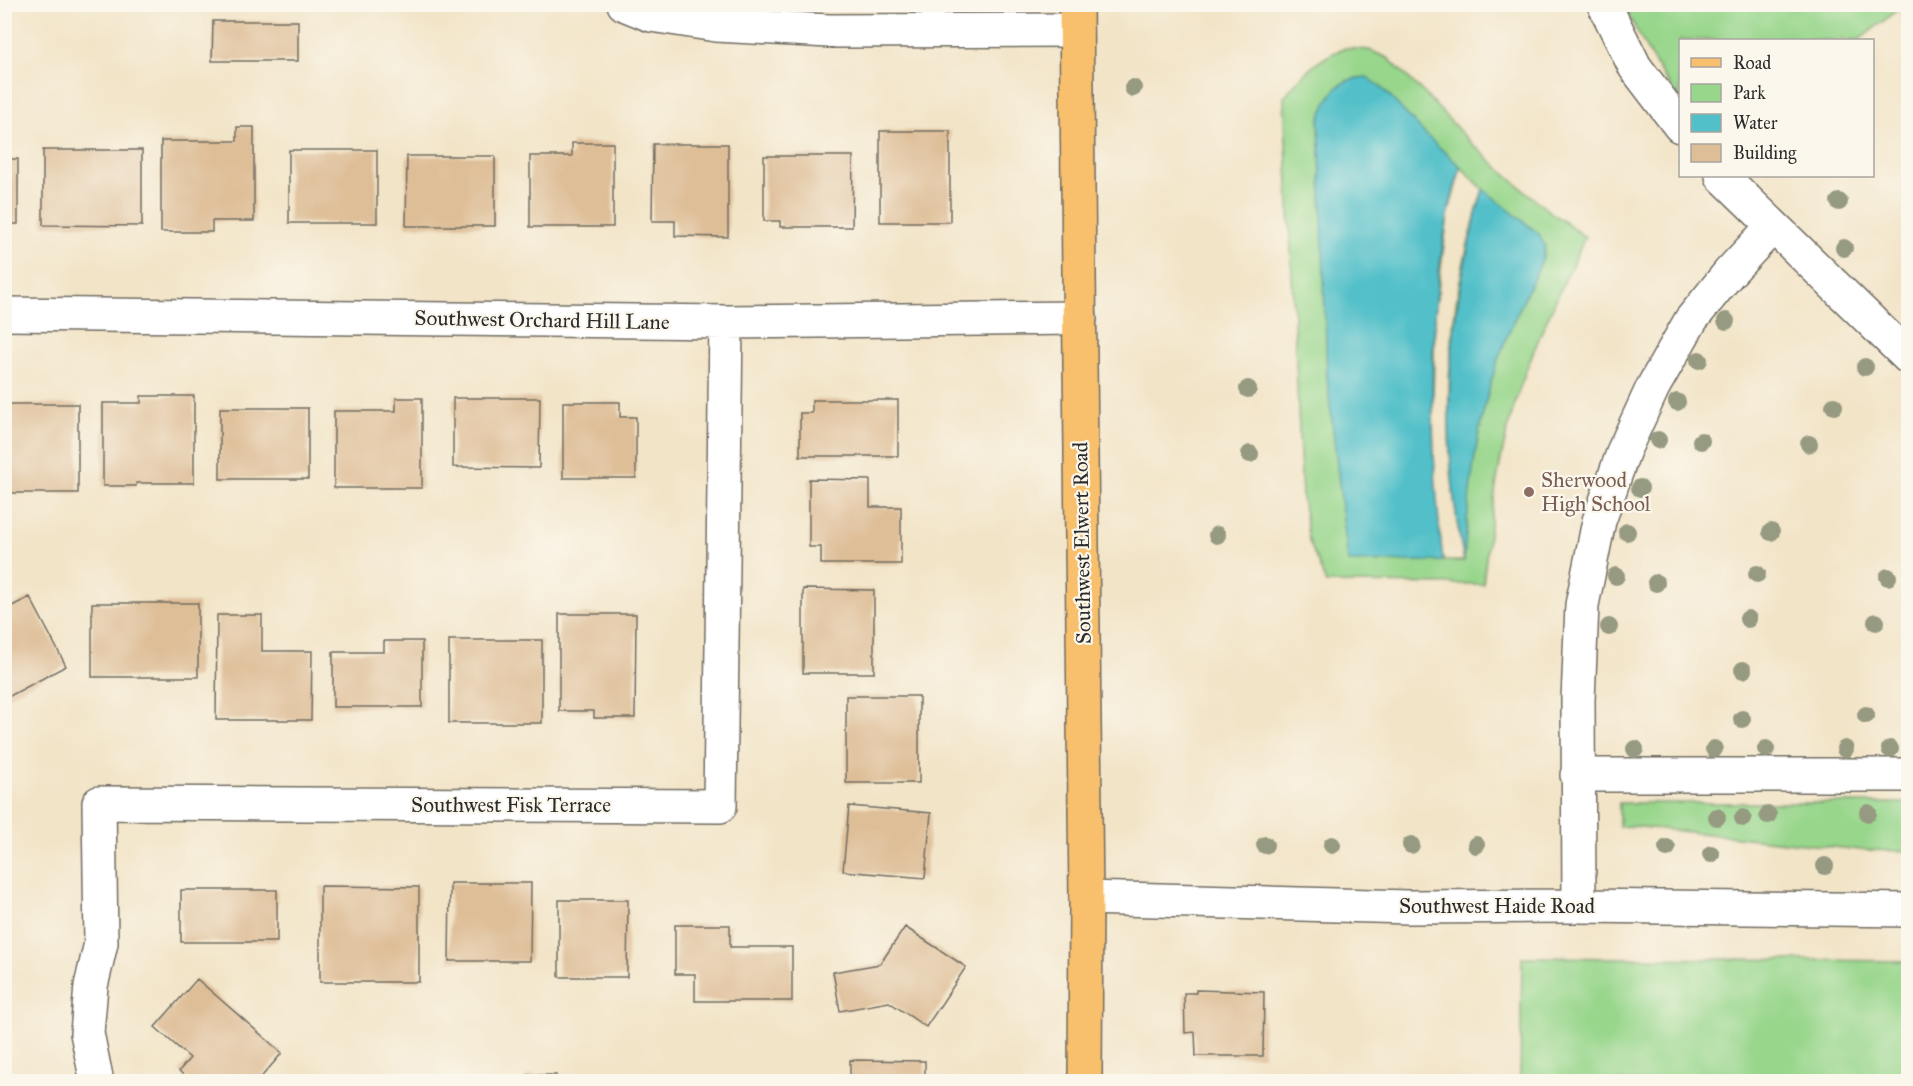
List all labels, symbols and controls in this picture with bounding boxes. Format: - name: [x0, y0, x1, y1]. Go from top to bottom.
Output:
- legend: [1679, 39, 1874, 177]
- text: Road: [1733, 52, 1771, 74]
- text: Park: [1733, 82, 1766, 104]
- text: Water: [1733, 112, 1778, 134]
- text: Building: [1733, 142, 1797, 165]
- street label: Southwest Orchard Hill Lane: [414, 305, 670, 335]
- street label: Southwest Elwert Road: [1067, 441, 1097, 644]
- place label: Sherwood High School: [1541, 467, 1651, 517]
- marker: Sherwood High School: [1522, 485, 1536, 499]
- street label: Southwest Fisk Terrace: [411, 792, 611, 818]
- street label: Southwest Haide Road: [1399, 893, 1596, 919]

